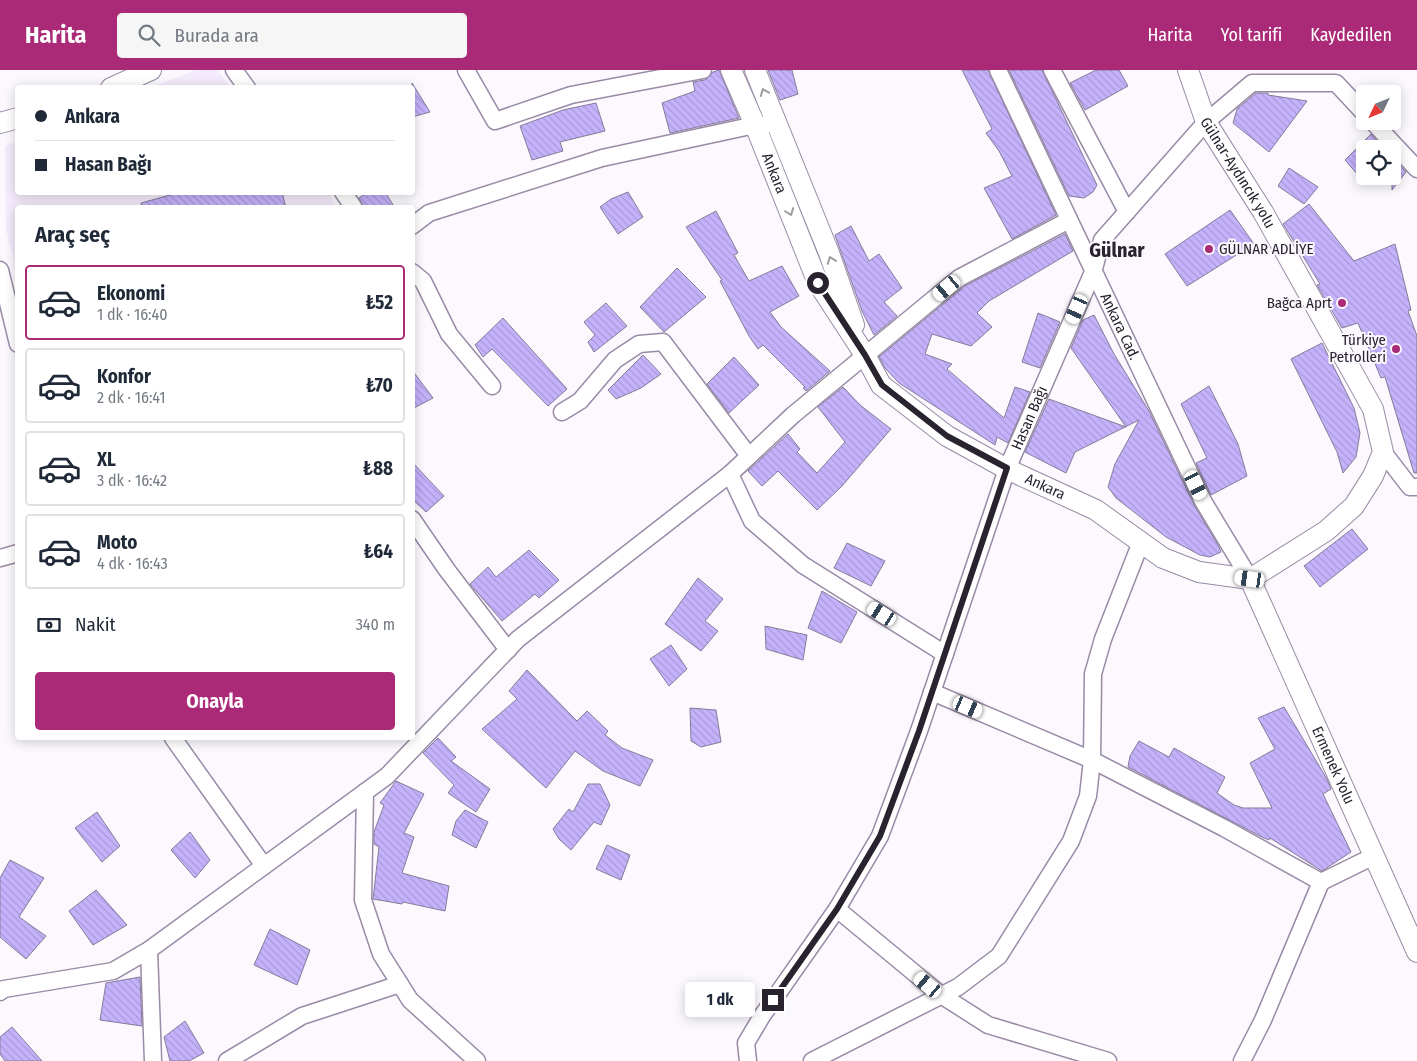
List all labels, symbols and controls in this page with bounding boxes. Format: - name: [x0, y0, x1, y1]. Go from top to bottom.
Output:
- search box: [117, 13, 467, 58]
- text: Harita: [25, 21, 87, 49]
- icon: search: [135, 21, 163, 49]
- text: Burada ara: [175, 24, 259, 47]
- text: Harita: [1147, 24, 1193, 46]
- text: Yol tarifi: [1221, 24, 1282, 46]
- text: Kaydedilen: [1310, 24, 1392, 46]
- north arrow: [1356, 85, 1401, 130]
- map controls: [1356, 85, 1401, 185]
- one-way arrow: [760, 88, 770, 97]
- text: Ankara: [65, 105, 120, 128]
- street label: Gülnar-Aydıncık yolu: [1196, 114, 1279, 231]
- button: locate: [1356, 140, 1401, 185]
- street label: Ankara: [758, 150, 790, 196]
- text: Hasan Bağı: [65, 153, 152, 176]
- one-way arrow: [783, 207, 794, 216]
- text: Araç seç: [35, 221, 110, 248]
- district label: Gülnar: [1089, 238, 1145, 262]
- place label: GÜLNAR ADLİYE: [1219, 240, 1313, 258]
- marker: GÜLNAR ADLİYE: [1203, 243, 1215, 255]
- one-way arrow: [827, 256, 837, 264]
- route start: [807, 272, 829, 294]
- car: [930, 273, 963, 303]
- icon: car: [37, 280, 82, 325]
- text: Ekonomi: [97, 282, 165, 305]
- street label: Ankara Cad.: [1096, 290, 1144, 363]
- text: ₺52: [366, 291, 393, 314]
- car: [1064, 292, 1089, 326]
- place label: Bağca Aprt: [1267, 294, 1332, 312]
- marker: Bağca Aprt: [1336, 297, 1348, 309]
- text: 1 dk · 16:40: [97, 305, 168, 324]
- place label: Türkiye Petrolleri: [1329, 331, 1386, 366]
- marker: Türkiye Petrolleri: [1390, 343, 1402, 355]
- icon: car: [37, 363, 82, 408]
- text: Konfor: [97, 365, 151, 388]
- text: ₺70: [366, 374, 393, 397]
- street label: Hasan Bağı: [1007, 383, 1051, 453]
- text: 2 dk · 16:41: [97, 388, 165, 407]
- icon: car: [37, 446, 82, 491]
- text: XL: [97, 448, 116, 471]
- text: ₺88: [363, 457, 393, 480]
- car: [1182, 468, 1209, 502]
- street label: Ankara: [1022, 470, 1068, 504]
- text: 3 dk · 16:42: [97, 471, 167, 490]
- icon: car: [37, 529, 82, 574]
- text: Moto: [97, 531, 137, 554]
- text: ₺64: [363, 540, 393, 563]
- text: 4 dk · 16:43: [97, 554, 168, 573]
- car: [1234, 569, 1265, 589]
- car: [865, 600, 898, 628]
- icon: cash: [35, 611, 63, 639]
- text: Nakit: [75, 613, 116, 636]
- text: 340 m: [356, 615, 395, 634]
- button: Onayla: [35, 672, 395, 730]
- car: [951, 694, 984, 720]
- street label: Ermenek Yolu: [1308, 724, 1359, 807]
- car: [911, 970, 944, 1000]
- callout: 1 dk: [686, 982, 756, 1018]
- route end: [762, 989, 784, 1011]
- text: 1 dk: [707, 990, 733, 1009]

